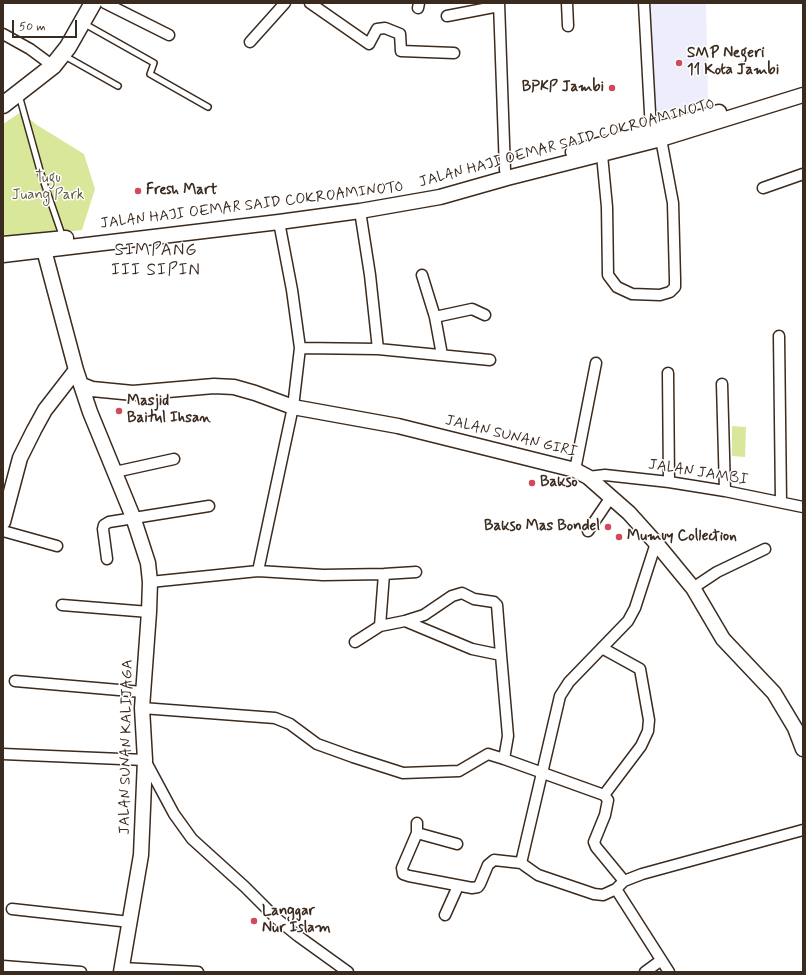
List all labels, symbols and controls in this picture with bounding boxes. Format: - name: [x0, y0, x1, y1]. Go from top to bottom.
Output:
- scale bar: [14, 12, 79, 38]
- text: 50 m: [19, 19, 46, 35]
- place label: SMP Negeri 11 Kota Jambi: [687, 45, 779, 80]
- marker: SMP Negeri 11 Kota Jambi: [674, 58, 684, 68]
- place label: BPKP Jambi: [522, 79, 604, 97]
- marker: BPKP Jambi: [607, 83, 617, 93]
- street label: JALAN HAJI OEMAR SAID COKROAMINOTO: [417, 96, 717, 192]
- park label: Tugu Juang Park: [12, 170, 84, 205]
- street label: JALAN HAJI OEMAR SAID COKROAMINOTO: [99, 178, 405, 234]
- place label: Fresh Mart: [146, 182, 217, 200]
- marker: Fresh Mart: [133, 186, 143, 196]
- district label: SIMPANG III SIPIN: [113, 241, 199, 281]
- place label: Masjid Baitul Ihsan: [127, 393, 211, 428]
- marker: Masjid Baitul Ihsan: [114, 406, 124, 416]
- street label: JALAN SUNAN GIRI: [443, 412, 579, 462]
- street label: JALAN JAMBI: [647, 456, 749, 490]
- place label: Bakso: [540, 474, 578, 492]
- marker: Bakso: [527, 478, 537, 488]
- place label: Bakso Mas Bondel: [484, 518, 600, 536]
- marker: Bakso Mas Bondel: [603, 522, 613, 532]
- place label: Mumuy Collection: [627, 528, 737, 546]
- marker: Mumuy Collection: [614, 532, 624, 542]
- street label: JALAN SUNAN KALIJAGA: [116, 659, 138, 835]
- place label: Langgar Nur Islam: [262, 903, 331, 938]
- marker: Langgar Nur Islam: [249, 916, 259, 926]

